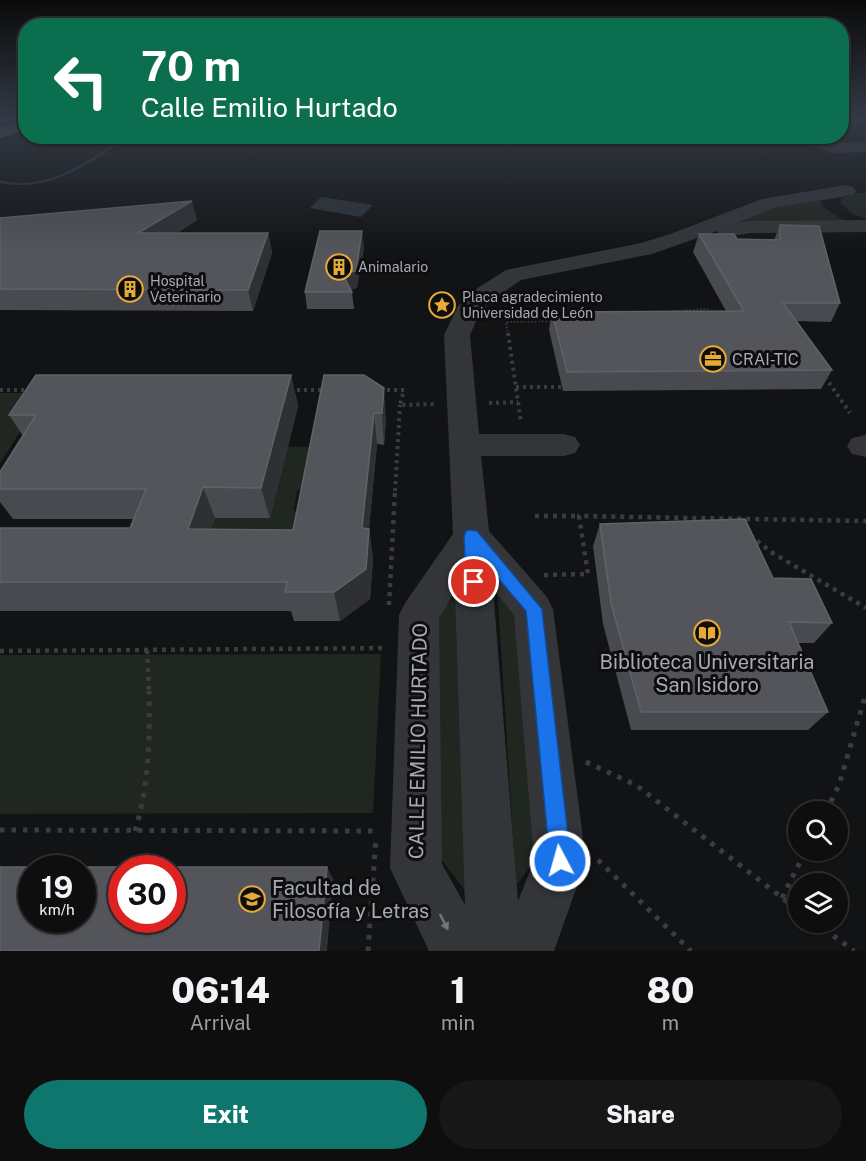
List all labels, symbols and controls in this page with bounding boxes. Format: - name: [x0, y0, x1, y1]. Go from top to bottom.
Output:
- text: 70 m: [141, 41, 241, 90]
- icon: left: [42, 42, 120, 120]
- text: Calle Emilio Hurtado: [141, 91, 398, 123]
- building icon: Animalario: [324, 252, 354, 282]
- place label: Animalario: [358, 259, 428, 275]
- place label: Hospital Veterinario: [150, 273, 221, 305]
- building icon: Hospital Veterinario: [115, 274, 145, 304]
- place label: Placa agradecimiento Universidad de León: [462, 289, 603, 321]
- place icon: Placa agradecimiento Universidad de León: [427, 290, 457, 320]
- office icon: CRAI-TIC: [698, 344, 728, 374]
- place label: CRAI-TIC: [732, 350, 799, 369]
- pin: [448, 556, 499, 607]
- icon: arrive: [457, 565, 490, 598]
- library icon: Biblioteca Universitaria San Isidoro: [692, 618, 722, 648]
- street label: CALLE EMILIO HURTADO: [404, 623, 432, 859]
- place label: Biblioteca Universitaria San Isidoro: [600, 650, 814, 697]
- map controls: [788, 801, 848, 933]
- button: search: [788, 801, 848, 861]
- position arrow: [528, 829, 592, 893]
- speed limit sign: 30: [108, 855, 186, 933]
- text: 19: [41, 869, 73, 905]
- button: layers: [788, 873, 848, 933]
- place label: Facultad de Filosofía y Letras: [272, 876, 429, 923]
- school or university icon: Facultad de Filosofía y Letras: [237, 884, 267, 914]
- text: km/h: [39, 901, 75, 918]
- one-way arrow: [439, 913, 448, 930]
- text: 06:14: [171, 969, 270, 1011]
- text: 1: [450, 969, 466, 1011]
- text: 80: [646, 969, 695, 1011]
- text: Arrival: [190, 1011, 251, 1035]
- text: min: [441, 1011, 475, 1035]
- text: m: [662, 1011, 679, 1035]
- button: Exit: [24, 1080, 427, 1149]
- button: Share: [439, 1080, 842, 1149]

